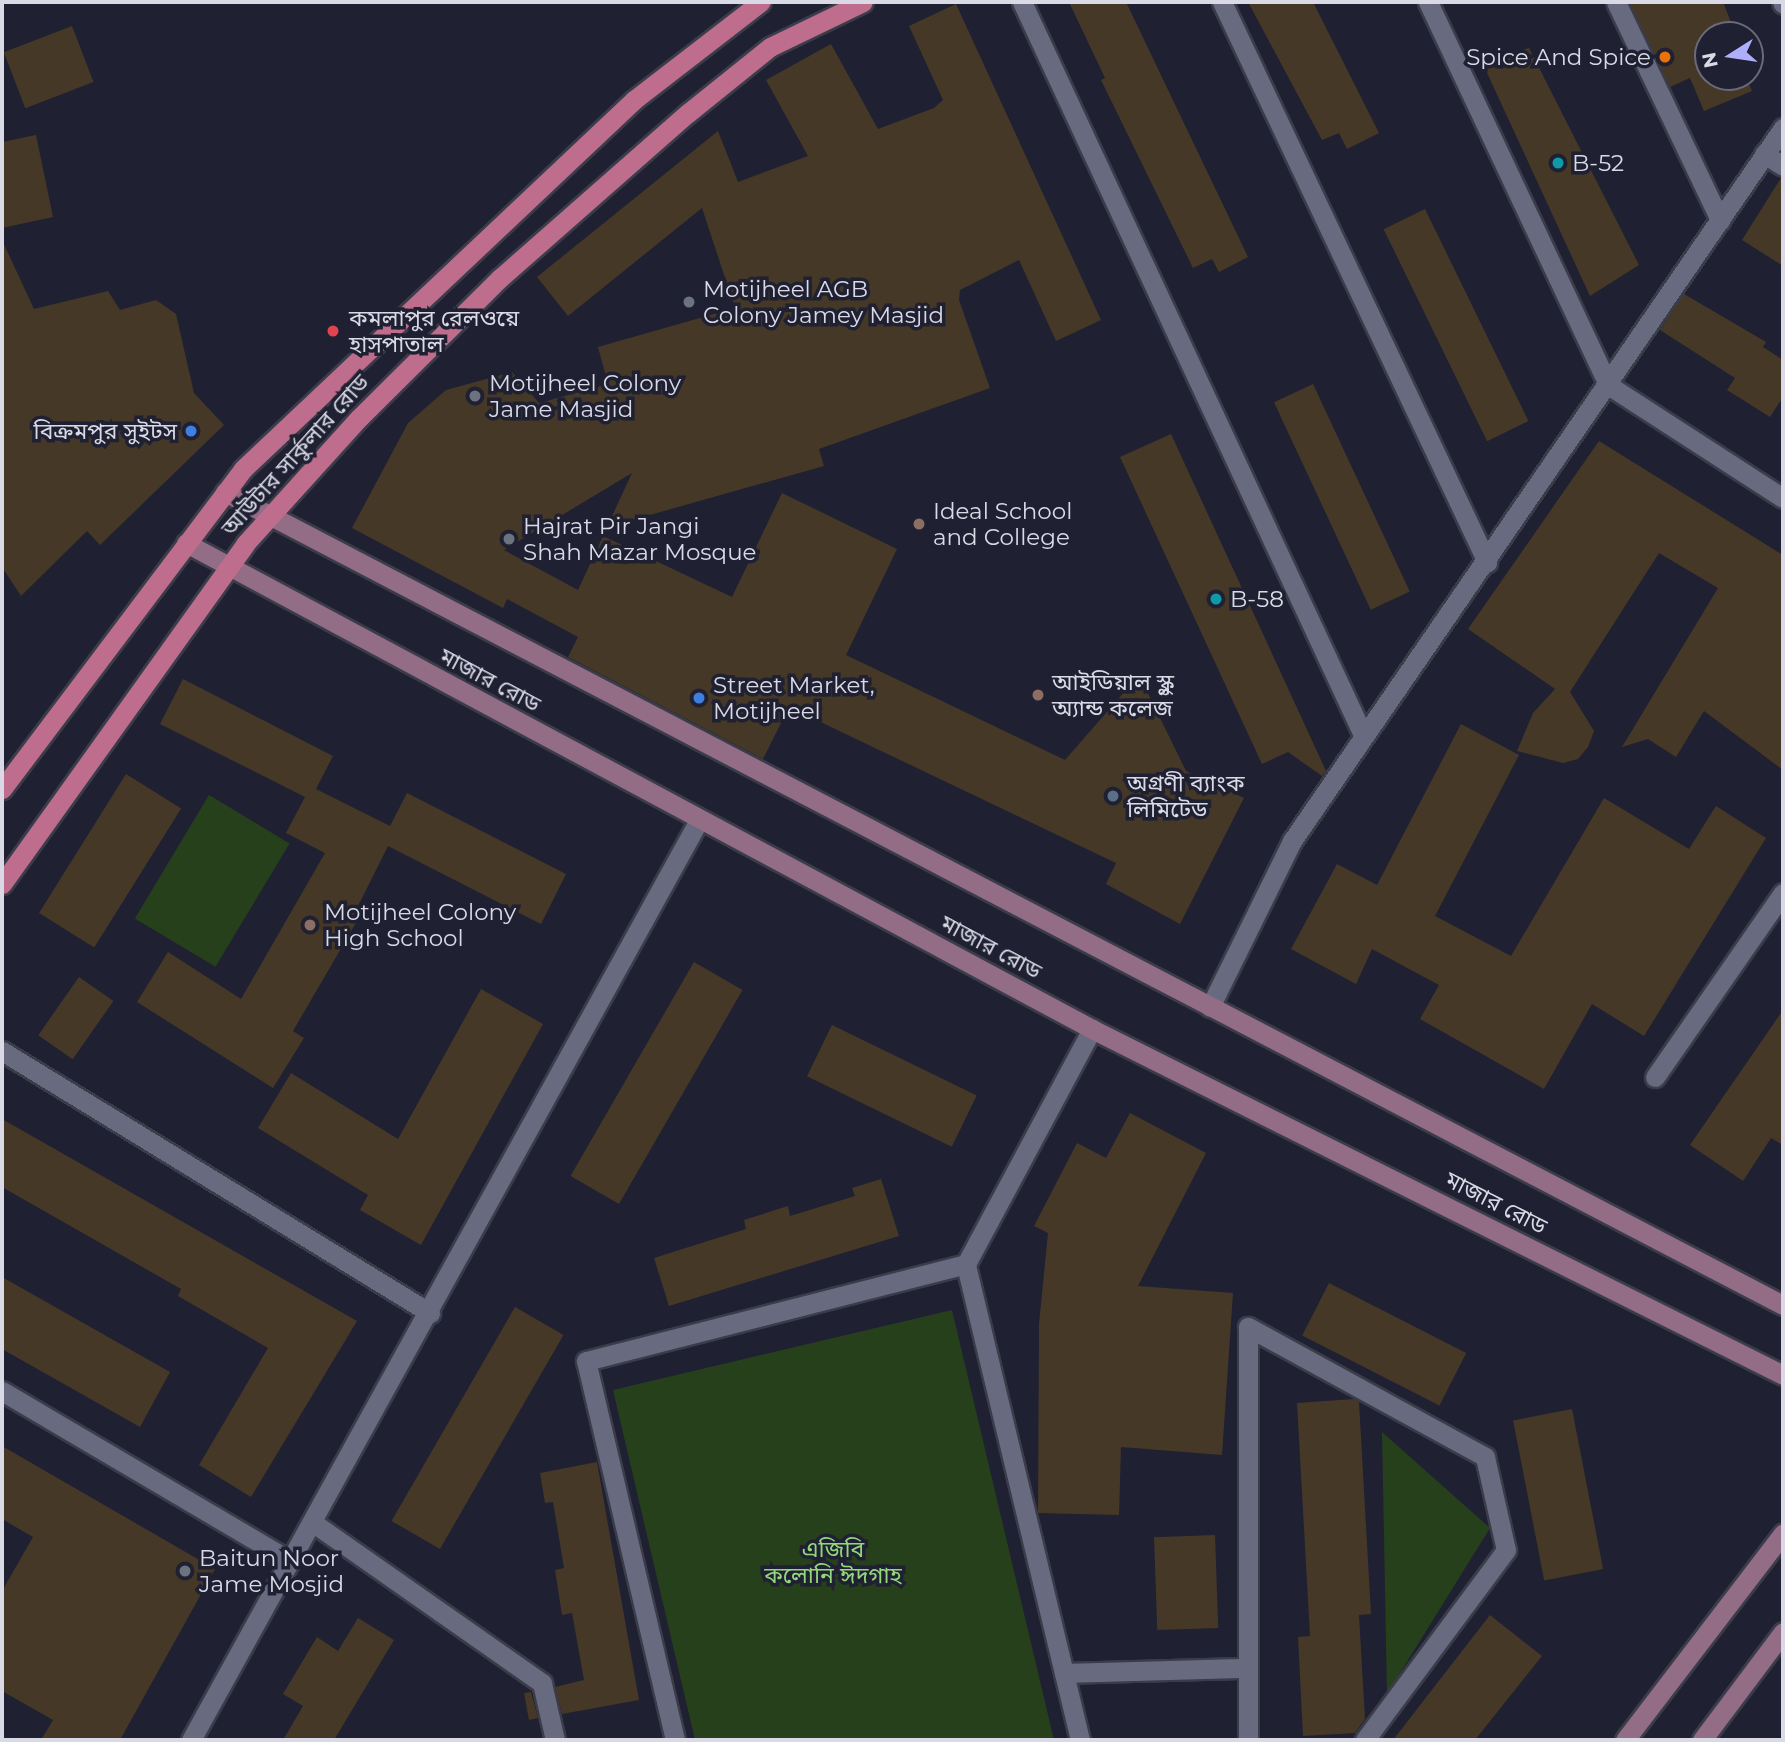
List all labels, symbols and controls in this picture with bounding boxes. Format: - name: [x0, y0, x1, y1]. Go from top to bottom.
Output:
- north arrow: [1694, 21, 1764, 91]
- place label: Spice And Spice: [1466, 43, 1651, 71]
- marker: Spice And Spice: [1657, 49, 1673, 65]
- text: N: [1697, 50, 1723, 70]
- place label: B-52: [1572, 149, 1624, 177]
- marker: B-52: [1550, 155, 1566, 171]
- place label: Motijheel AGB Colony Jamey Masjid: [703, 275, 944, 329]
- marker: Motijheel AGB Colony Jamey Masjid: [681, 294, 697, 310]
- place label: কমলাপুর রেলওয়ে হাসপাতাল: [349, 304, 519, 358]
- marker: কমলাপুর রেলওয়ে হাসপাতাল: [323, 321, 343, 341]
- street label: আউটার সার্কুলার রোড: [215, 369, 375, 541]
- place label: Motijheel Colony Jame Masjid: [489, 369, 681, 423]
- marker: Motijheel Colony Jame Masjid: [467, 388, 483, 404]
- place label: বিক্রমপুর সুইটস: [34, 417, 177, 445]
- marker: বিক্রমপুর সুইটস: [183, 423, 199, 439]
- place label: Ideal School and College: [933, 497, 1072, 551]
- place label: Hajrat Pir Jangi Shah Mazar Mosque: [523, 512, 756, 566]
- marker: Ideal School and College: [911, 516, 927, 532]
- marker: Hajrat Pir Jangi Shah Mazar Mosque: [501, 531, 517, 547]
- place label: B-58: [1230, 585, 1284, 613]
- marker: B-58: [1208, 591, 1224, 607]
- street label: মাজার রোড: [435, 642, 545, 718]
- place label: আইডিয়াল স্কুল অ্যান্ড কলেজ: [1052, 668, 1174, 722]
- place label: Street Market, Motijheel: [713, 671, 875, 725]
- marker: আইডিয়াল স্কুল অ্যান্ড কলেজ: [1030, 687, 1046, 703]
- marker: Street Market, Motijheel: [691, 690, 707, 706]
- place label: অগ্রণী ব্যাংক লিমিটেড: [1127, 769, 1245, 823]
- marker: অগ্রণী ব্যাংক লিমিটেড: [1105, 788, 1121, 804]
- place label: Motijheel Colony High School: [324, 898, 516, 952]
- street label: মাজার রোড: [936, 909, 1046, 985]
- marker: Motijheel Colony High School: [302, 917, 318, 933]
- street label: মাজার রোড: [1441, 1166, 1551, 1240]
- park label: এজিবি কলোনি ঈদগাহ: [764, 1535, 902, 1589]
- place label: Baitun Noor Jame Mosjid: [199, 1544, 344, 1598]
- marker: Baitun Noor Jame Mosjid: [177, 1563, 193, 1579]

